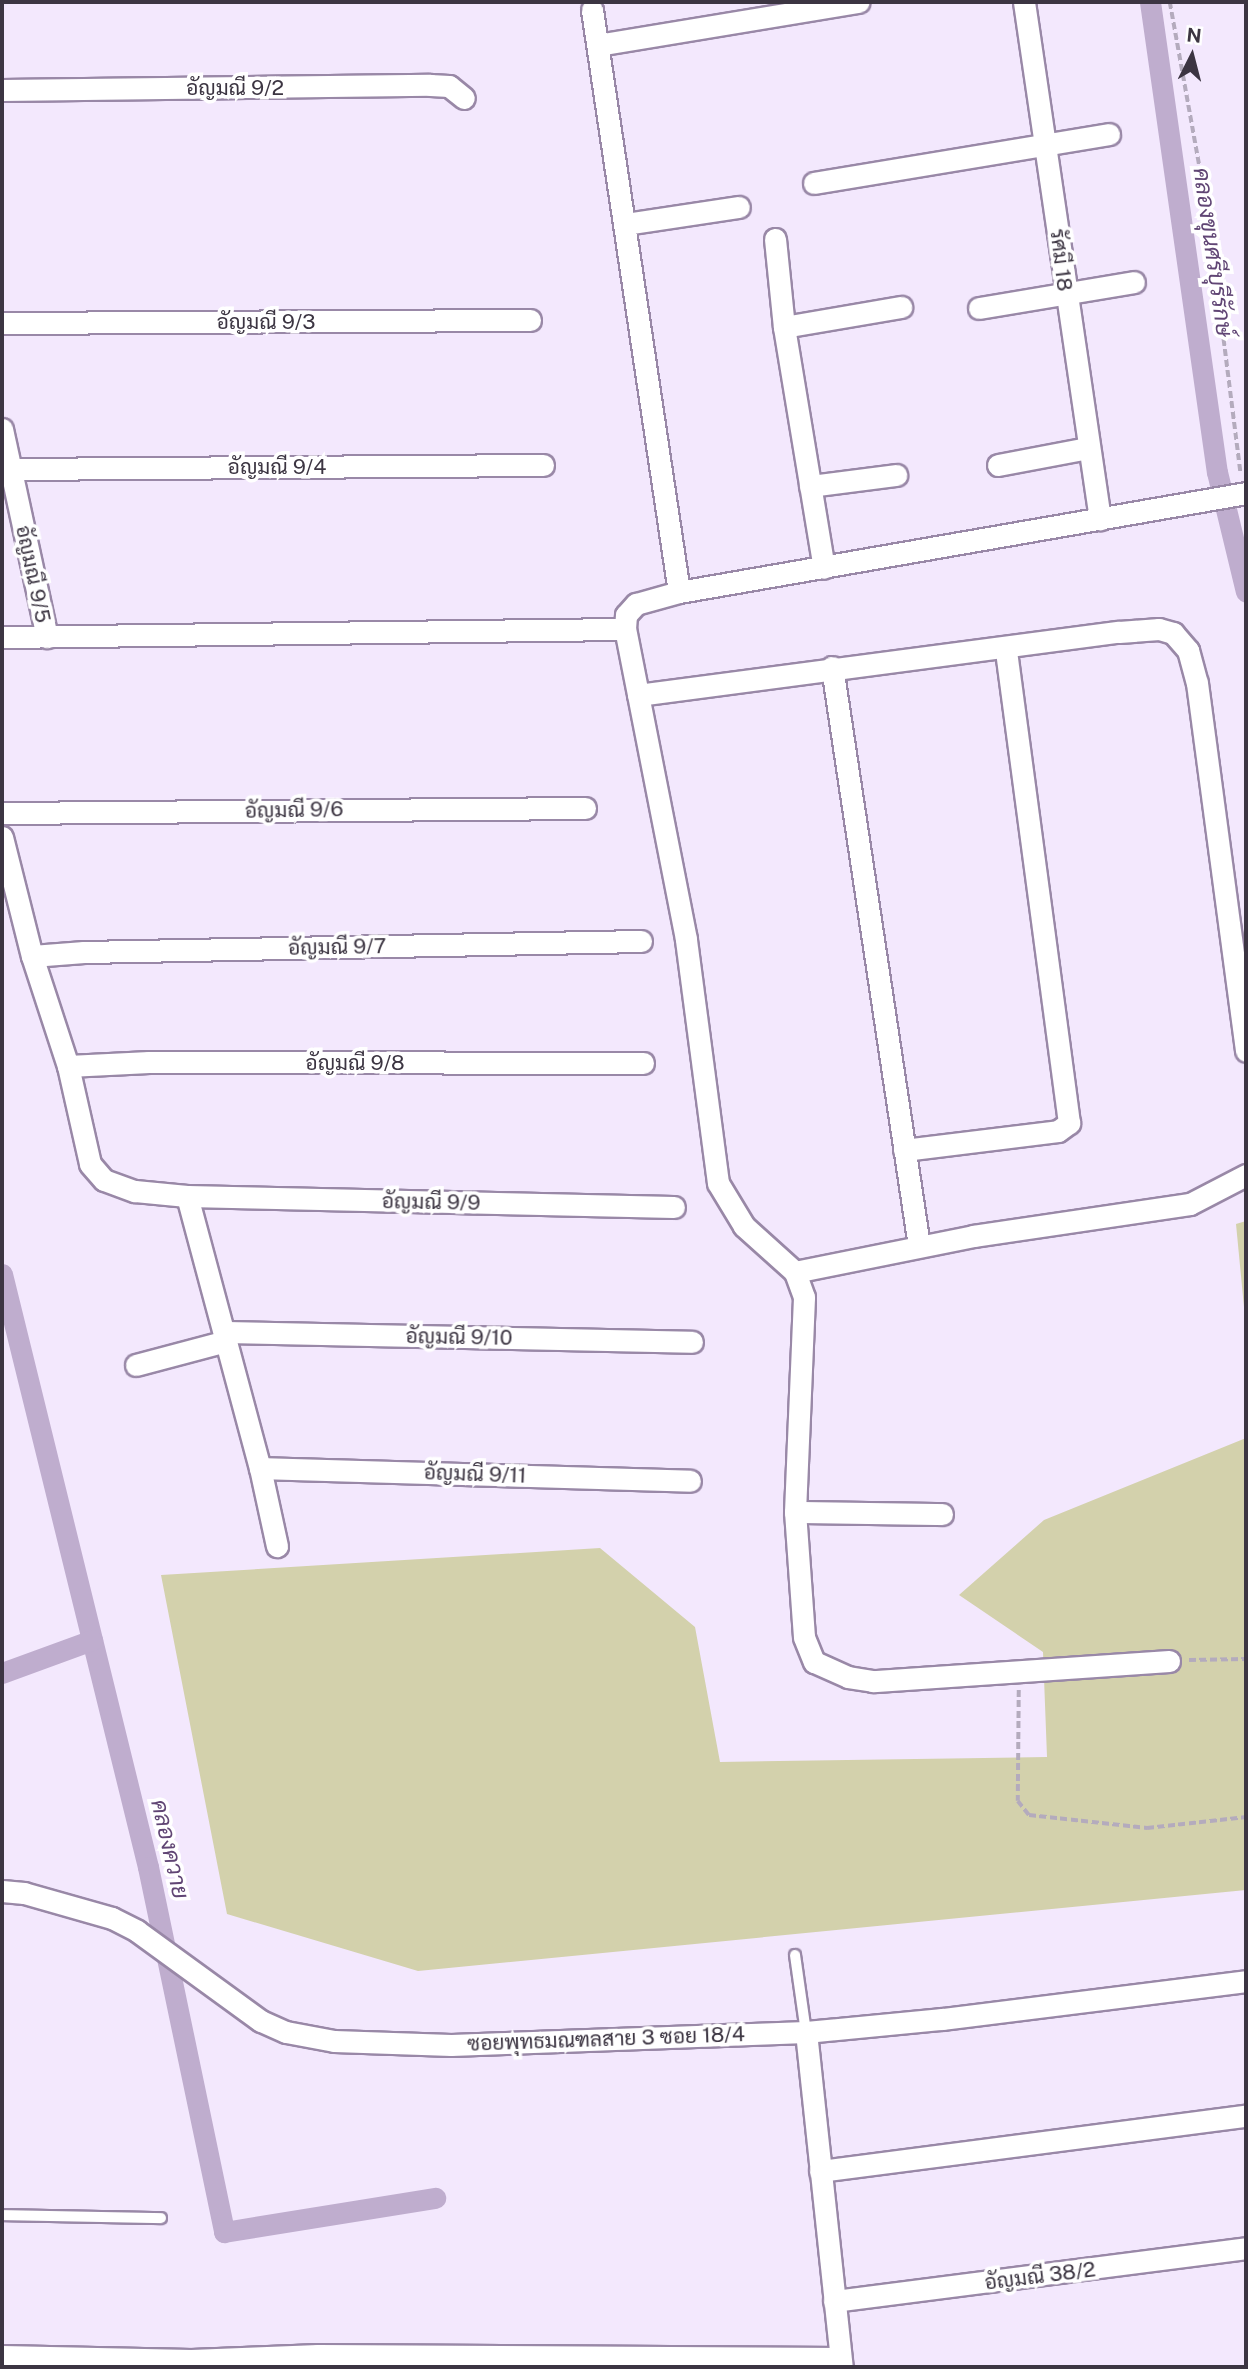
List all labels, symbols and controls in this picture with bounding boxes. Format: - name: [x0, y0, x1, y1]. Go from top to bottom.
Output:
- north arrow: [1157, 21, 1227, 91]
- text: N: [1186, 23, 1203, 47]
- street label: อัญมณี 9/2: [186, 75, 284, 101]
- water label: คลองขุนศรีบุรีรักษ์: [1187, 166, 1239, 338]
- street label: รัศมี 18: [1045, 227, 1077, 293]
- street label: อัญมณี 9/3: [217, 309, 315, 335]
- street label: อัญมณี 9/4: [228, 454, 326, 480]
- street label: อัญมณี 9/5: [10, 523, 56, 625]
- street label: อัญมณี 9/6: [244, 797, 344, 823]
- street label: อัญมณี 9/7: [288, 934, 386, 960]
- street label: อัญมณี 9/8: [305, 1050, 405, 1076]
- street label: อัญมณี 9/9: [381, 1189, 481, 1215]
- street label: อัญมณี 9/10: [405, 1323, 513, 1351]
- street label: อัญมณี 9/11: [423, 1460, 527, 1488]
- water label: คลองควาย: [145, 1797, 195, 1901]
- street label: ซอยพุทธมณฑลสาย 3 ซอย 18/4: [467, 2022, 745, 2056]
- street label: อัญมณี 38/2: [983, 2257, 1097, 2295]

